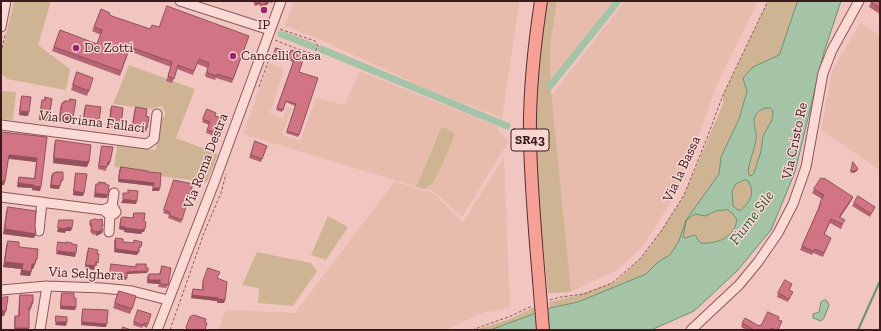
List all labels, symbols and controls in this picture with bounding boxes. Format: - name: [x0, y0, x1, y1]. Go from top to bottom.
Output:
- marker: IP: [259, 5, 269, 15]
- place label: IP: [258, 17, 270, 33]
- place label: De Zotti: [84, 40, 133, 56]
- marker: De Zotti: [71, 43, 81, 53]
- place label: Cancelli Casa: [241, 48, 321, 64]
- marker: Cancelli Casa: [228, 51, 238, 61]
- street label: Via Cristo Re: [779, 101, 811, 181]
- street label: Via Oriana Fallaci: [38, 107, 146, 137]
- street label: Via Roma Destra: [180, 111, 232, 211]
- road number: SR43: [511, 129, 549, 151]
- street label: Via la Bassa: [659, 133, 705, 205]
- water label: Fiume Sile: [726, 187, 778, 249]
- street label: Via Selghera: [48, 264, 124, 284]

